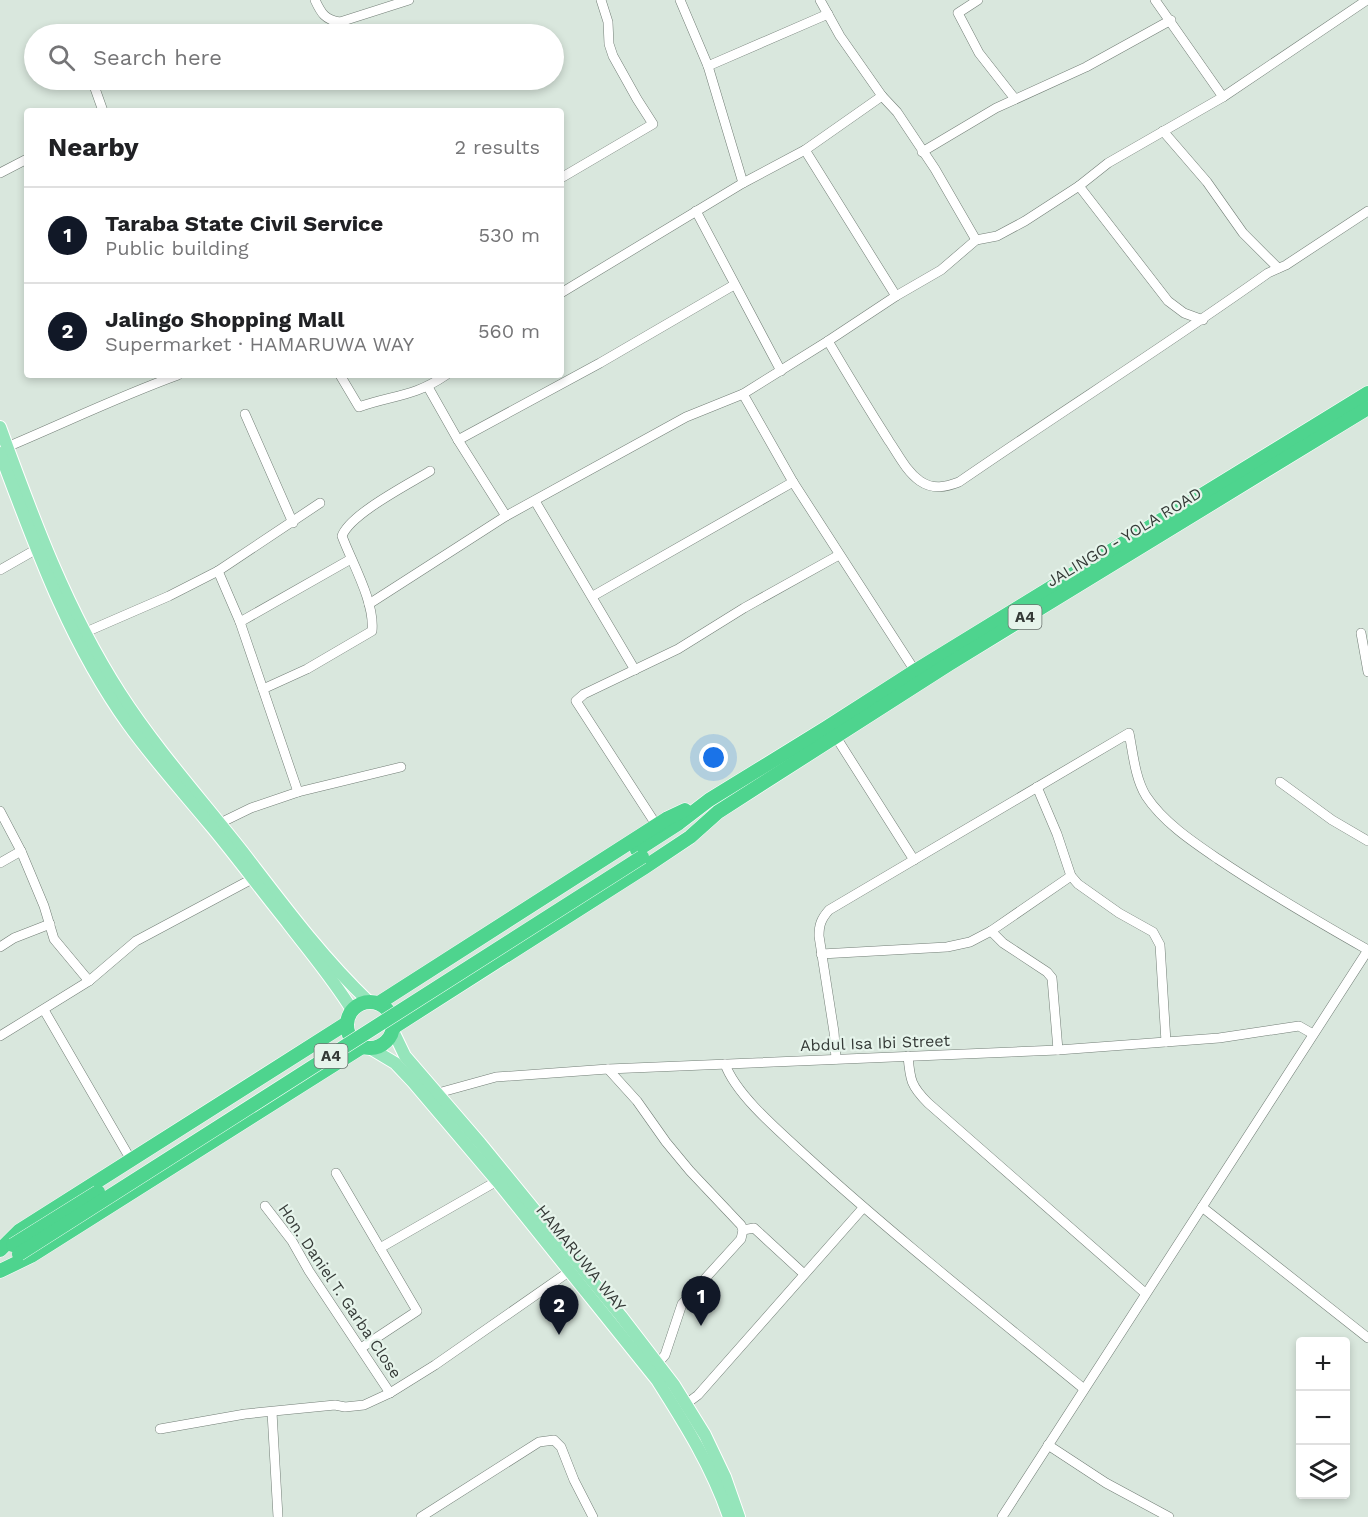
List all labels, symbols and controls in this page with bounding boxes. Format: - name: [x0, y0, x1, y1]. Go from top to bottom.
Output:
- search box: [24, 24, 564, 90]
- icon: search: [45, 41, 78, 74]
- text: Search here: [93, 45, 222, 70]
- text: Nearby: [48, 132, 139, 162]
- text: 2 results: [455, 135, 540, 159]
- text: Taraba State Civil Service: [105, 211, 383, 236]
- text: 1: [63, 223, 72, 247]
- text: 530 m: [478, 223, 540, 247]
- text: Public building: [105, 236, 249, 260]
- text: Jalingo Shopping Mall: [105, 307, 345, 332]
- text: 2: [62, 319, 73, 343]
- text: 560 m: [478, 319, 540, 343]
- text: Supermarket · HAMARUWA WAY: [105, 332, 414, 356]
- street label: JALINGO - YOLA ROAD: [1043, 483, 1205, 591]
- road number: A4: [1008, 605, 1042, 629]
- your location: [699, 743, 728, 772]
- street label: Abdul Isa Ibi Street: [800, 1031, 951, 1055]
- road number: A4: [314, 1044, 348, 1068]
- street label: Hon. Daniel T. Garba Close: [274, 1200, 406, 1382]
- street label: HAMARUWA WAY: [532, 1201, 630, 1315]
- pin: 1: [682, 1276, 720, 1326]
- pin: 2: [540, 1286, 578, 1335]
- map controls: [1296, 1337, 1350, 1499]
- button: +: [1296, 1337, 1350, 1391]
- button: −: [1296, 1391, 1350, 1445]
- button: layers: [1296, 1445, 1350, 1499]

